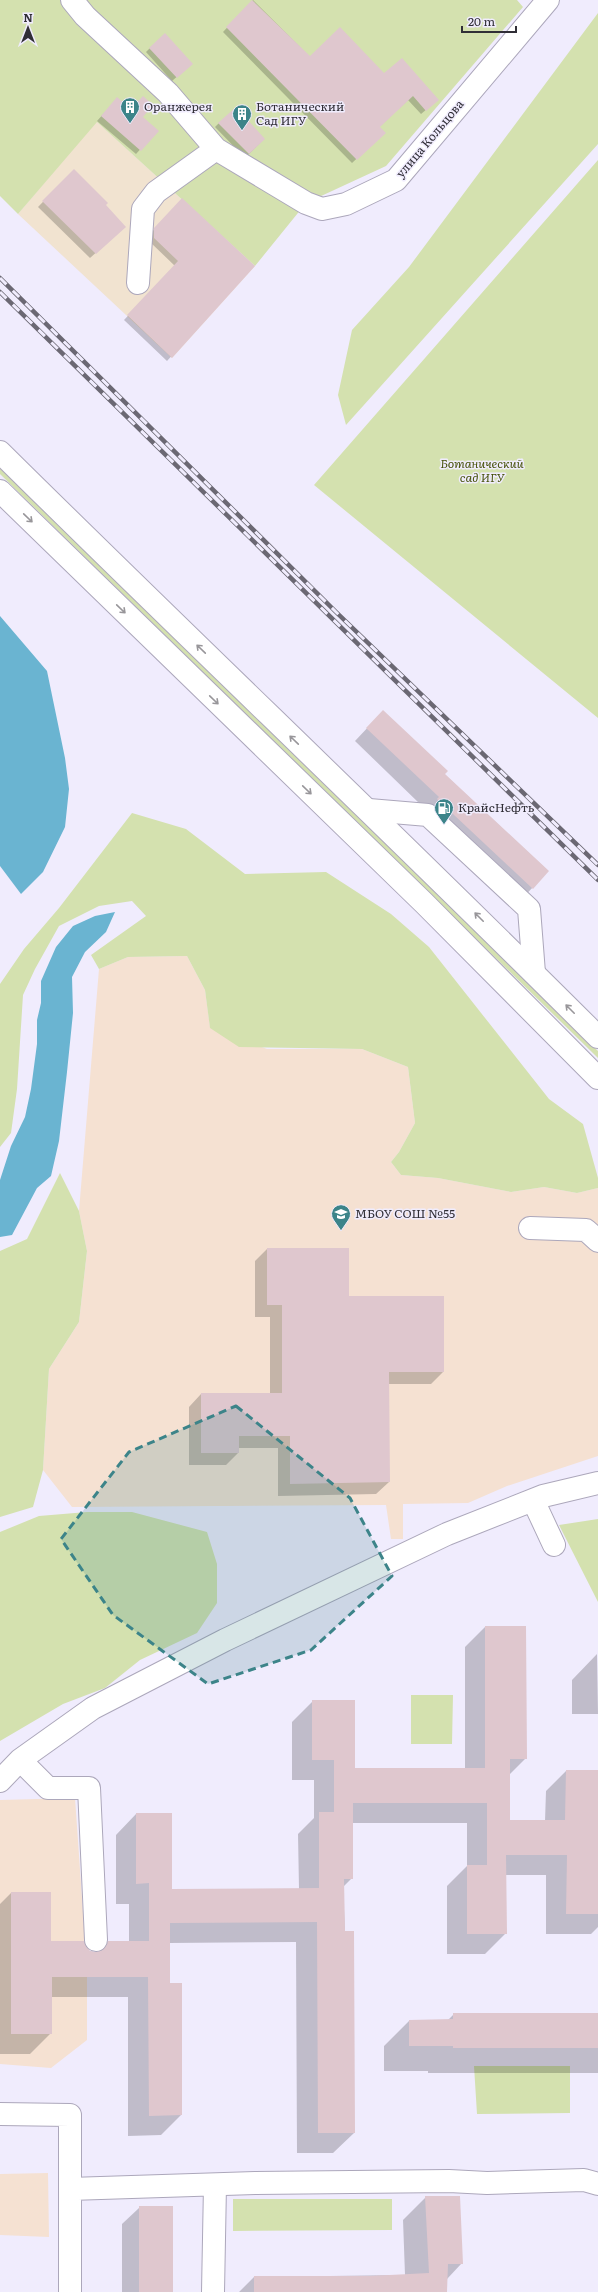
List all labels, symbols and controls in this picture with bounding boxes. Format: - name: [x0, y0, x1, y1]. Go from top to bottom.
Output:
- north arrow: [8, 8, 48, 48]
- scale bar: [462, 8, 516, 34]
- text: N: [23, 9, 33, 25]
- text: 20 m: [468, 12, 495, 30]
- street label: улица Кольцова: [391, 95, 468, 181]
- building icon: Оранжерея: [119, 96, 141, 124]
- place label: Оранжерея: [144, 97, 212, 115]
- place label: Ботанический Сад ИГУ: [256, 97, 344, 129]
- building icon: Ботанический Сад ИГУ: [231, 103, 253, 131]
- park label: Ботанический сад ИГУ: [440, 454, 525, 486]
- one-way arrow: [23, 513, 33, 523]
- one-way arrow: [116, 604, 126, 614]
- one-way arrow: [196, 644, 206, 654]
- one-way arrow: [209, 695, 219, 705]
- one-way arrow: [289, 735, 299, 744]
- one-way arrow: [302, 785, 312, 795]
- fuel station icon: КрайсНефть: [433, 797, 455, 825]
- place label: КрайсНефть: [458, 798, 535, 816]
- one-way arrow: [474, 912, 484, 922]
- one-way arrow: [565, 1004, 575, 1014]
- school or university icon: МБОУ СОШ №55: [330, 1203, 352, 1231]
- place label: МБОУ СОШ №55: [355, 1204, 455, 1222]

